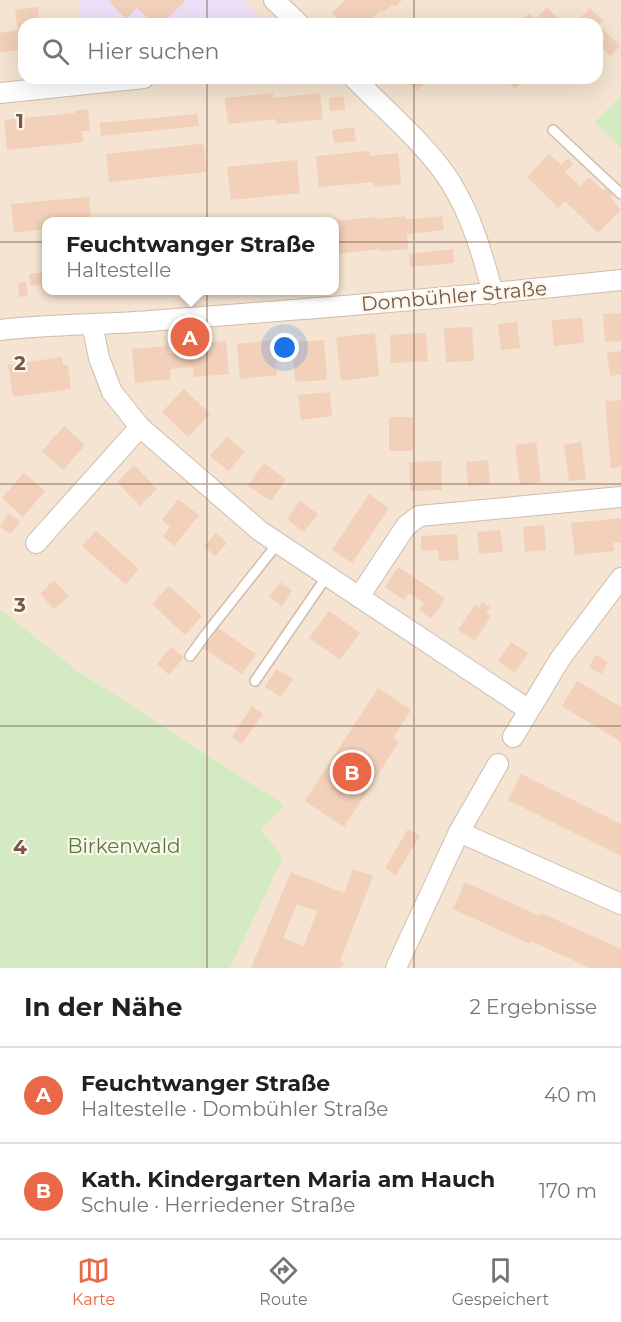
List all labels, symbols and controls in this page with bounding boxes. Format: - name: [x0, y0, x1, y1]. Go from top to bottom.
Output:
- search box: [18, 18, 603, 84]
- icon: search: [39, 35, 72, 68]
- text: Hier suchen: [87, 38, 219, 65]
- text: 1: [16, 109, 24, 133]
- popup: [42, 217, 339, 295]
- text: Feuchtwanger Straße: [66, 231, 315, 258]
- text: Haltestelle: [66, 258, 171, 282]
- street label: Dombühler Straße: [360, 276, 548, 316]
- pin: A: [170, 314, 210, 360]
- your location: [270, 333, 299, 362]
- text: 2: [14, 351, 26, 375]
- text: 3: [13, 593, 26, 617]
- pin: B: [332, 750, 372, 794]
- park label: Birkenwald: [67, 834, 181, 858]
- text: 4: [13, 835, 27, 859]
- text: In der Nähe: [24, 991, 182, 1023]
- text: 2 Ergebnisse: [469, 995, 597, 1019]
- text: Feuchtwanger Straße: [81, 1070, 330, 1097]
- text: A: [36, 1083, 51, 1107]
- text: 40 m: [544, 1083, 597, 1107]
- text: Haltestelle · Dombühler Straße: [81, 1097, 388, 1121]
- text: Kath. Kindergarten Maria am Hauch: [81, 1166, 495, 1193]
- text: B: [36, 1179, 51, 1203]
- text: 170 m: [539, 1179, 597, 1203]
- text: Schule · Herriedener Straße: [81, 1193, 355, 1217]
- tab: Karte: [72, 1254, 115, 1309]
- tab: Route: [259, 1254, 308, 1309]
- tab: Gespeichert: [452, 1254, 549, 1309]

